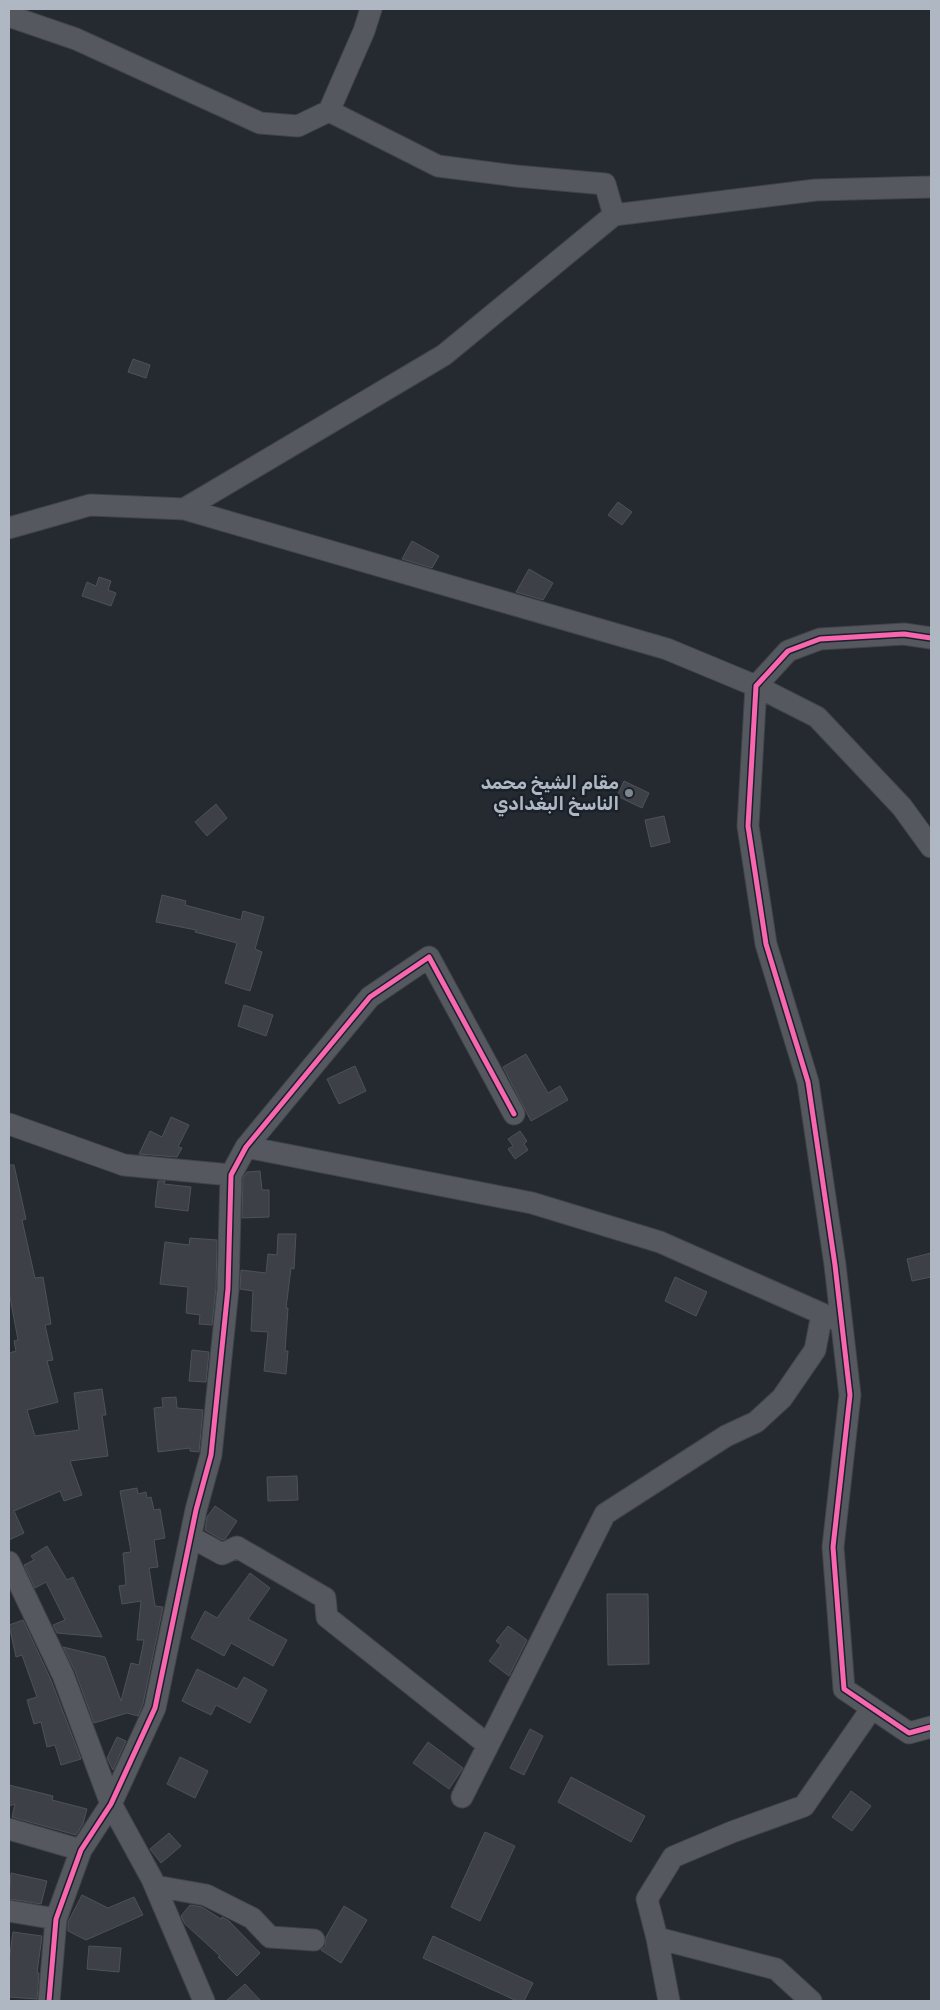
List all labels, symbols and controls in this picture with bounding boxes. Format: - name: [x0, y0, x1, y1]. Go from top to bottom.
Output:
- place label: مقام الشيخ محمد الناسخ البغدادي: [481, 772, 619, 817]
- marker: مقام الشيخ محمد الناسخ البغدادي: [623, 787, 635, 799]

